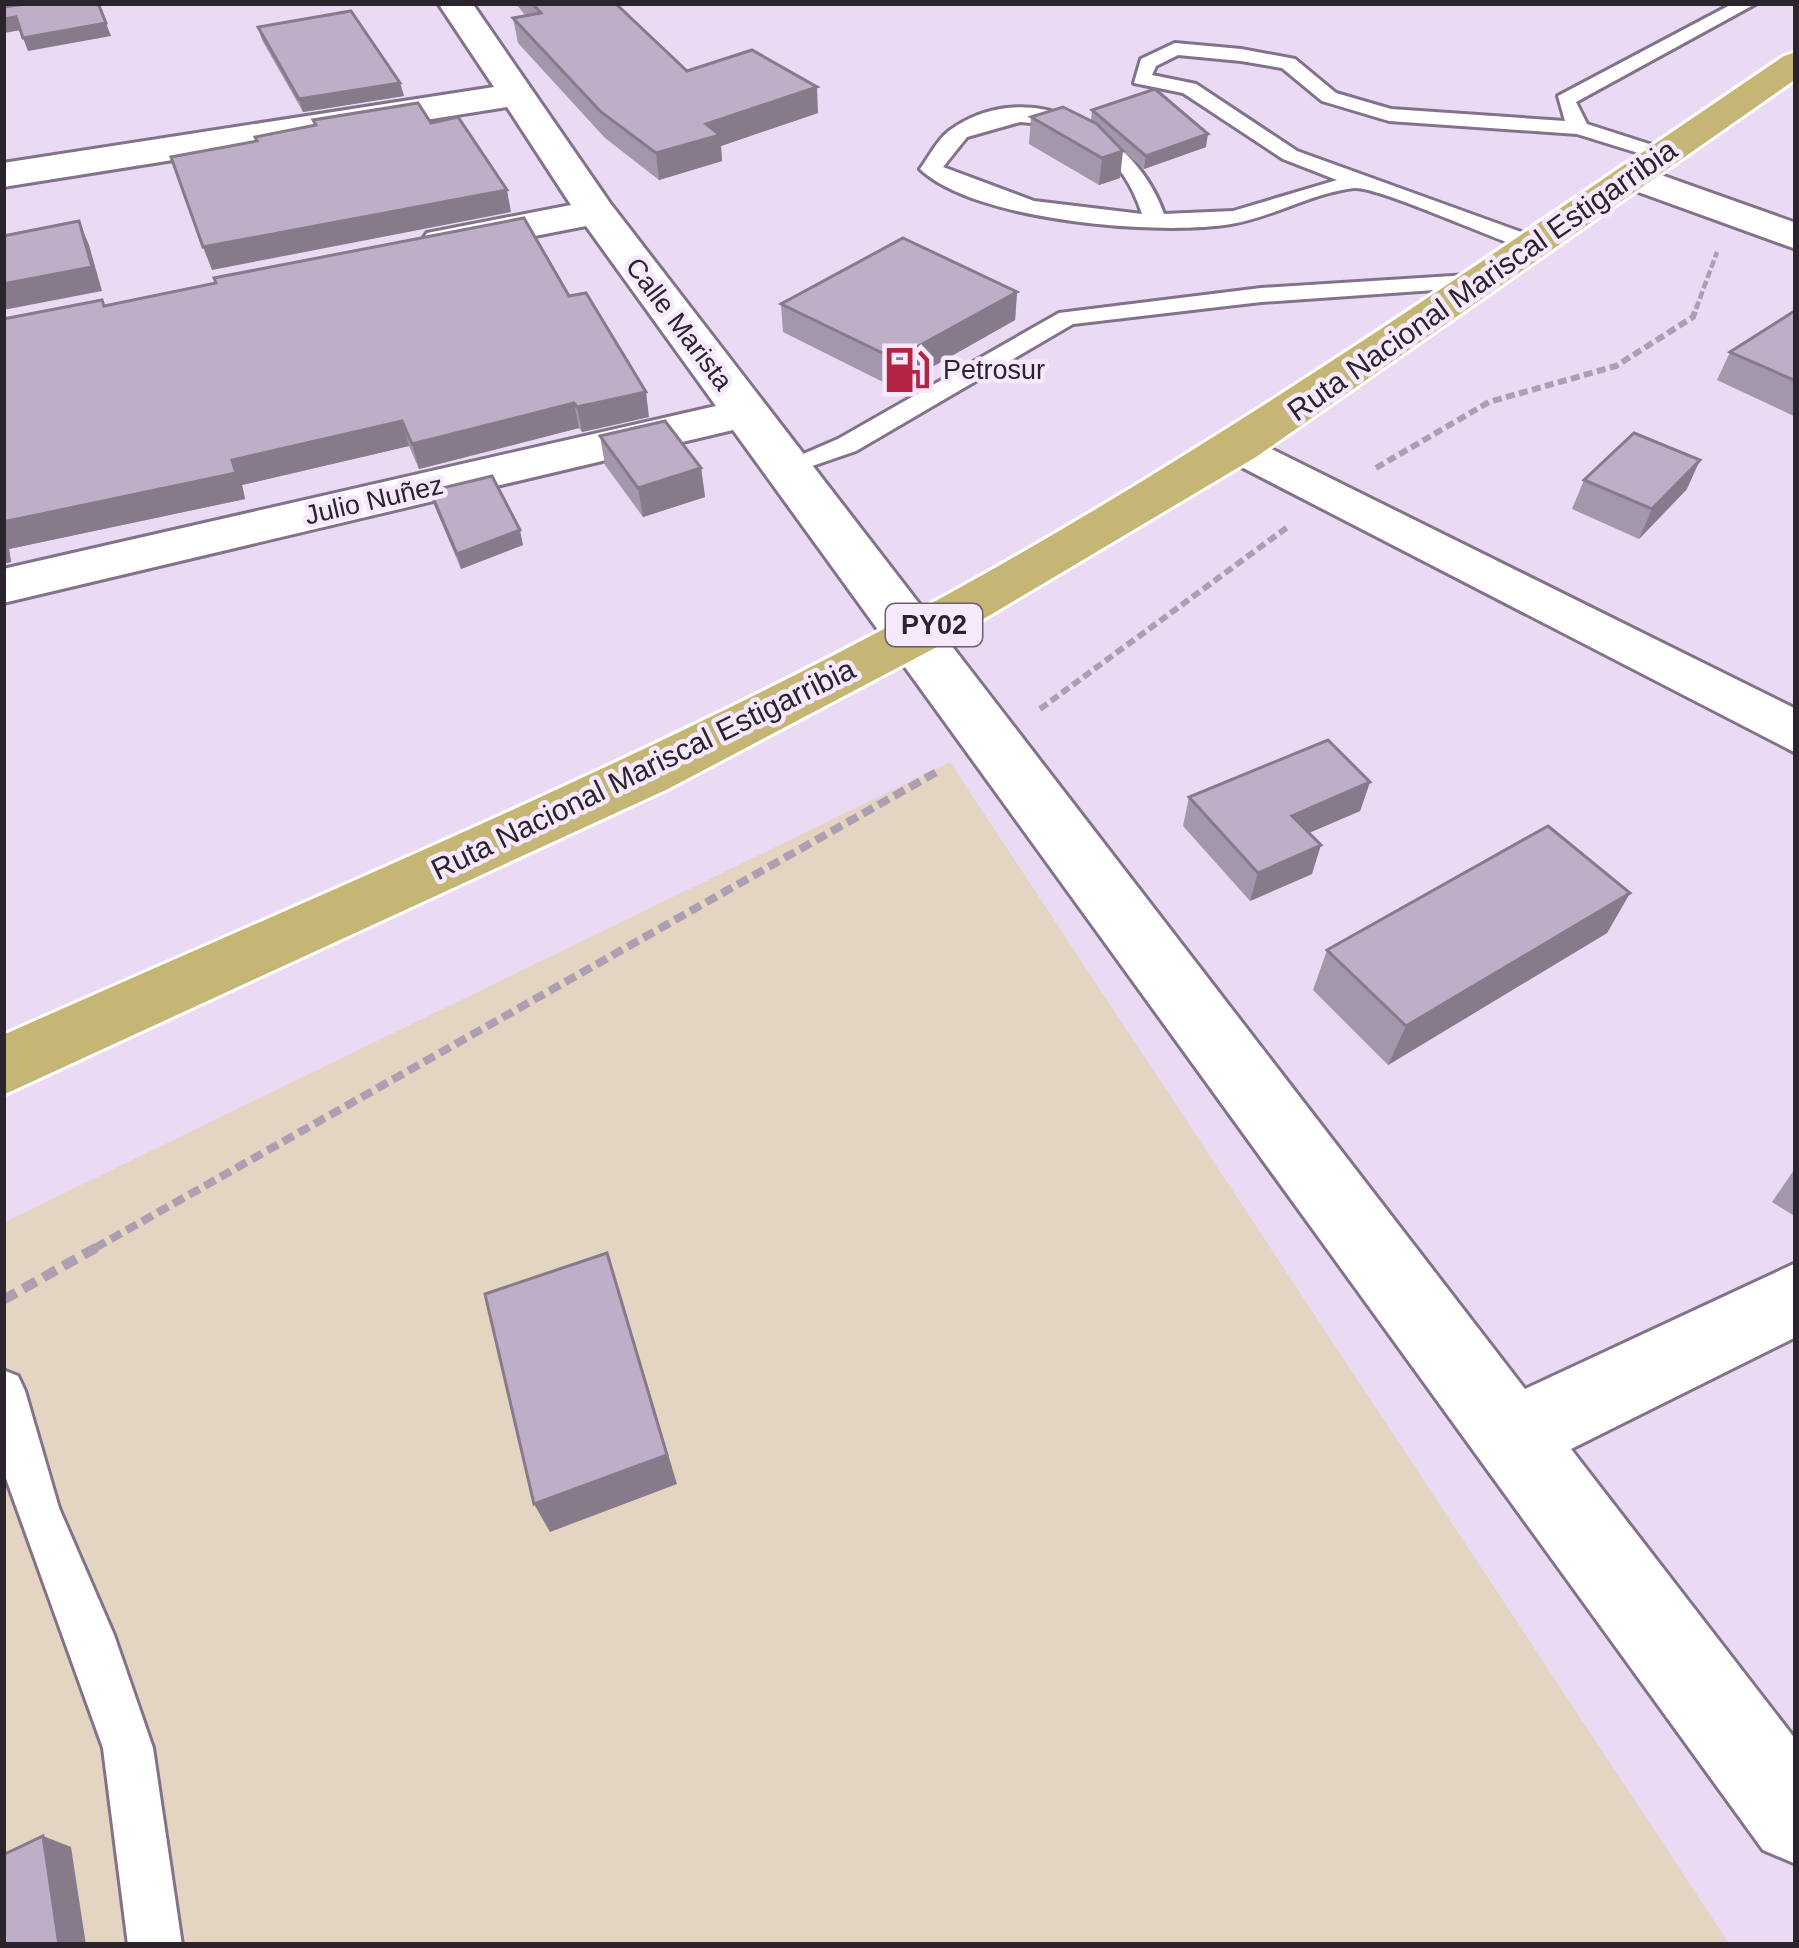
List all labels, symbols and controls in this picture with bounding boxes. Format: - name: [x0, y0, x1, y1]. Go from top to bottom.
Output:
- street label: Ruta Nacional Mariscal Estigarribia: [1281, 132, 1683, 427]
- street label: Calle Marista: [620, 252, 739, 397]
- fuel station icon: Petrosur: [882, 345, 932, 395]
- place label: Petrosur: [943, 355, 1045, 385]
- street label: Julio Nuñez: [302, 470, 446, 530]
- road number: PY02: [886, 604, 982, 646]
- street label: Ruta Nacional Mariscal Estigarribia: [426, 652, 860, 886]

